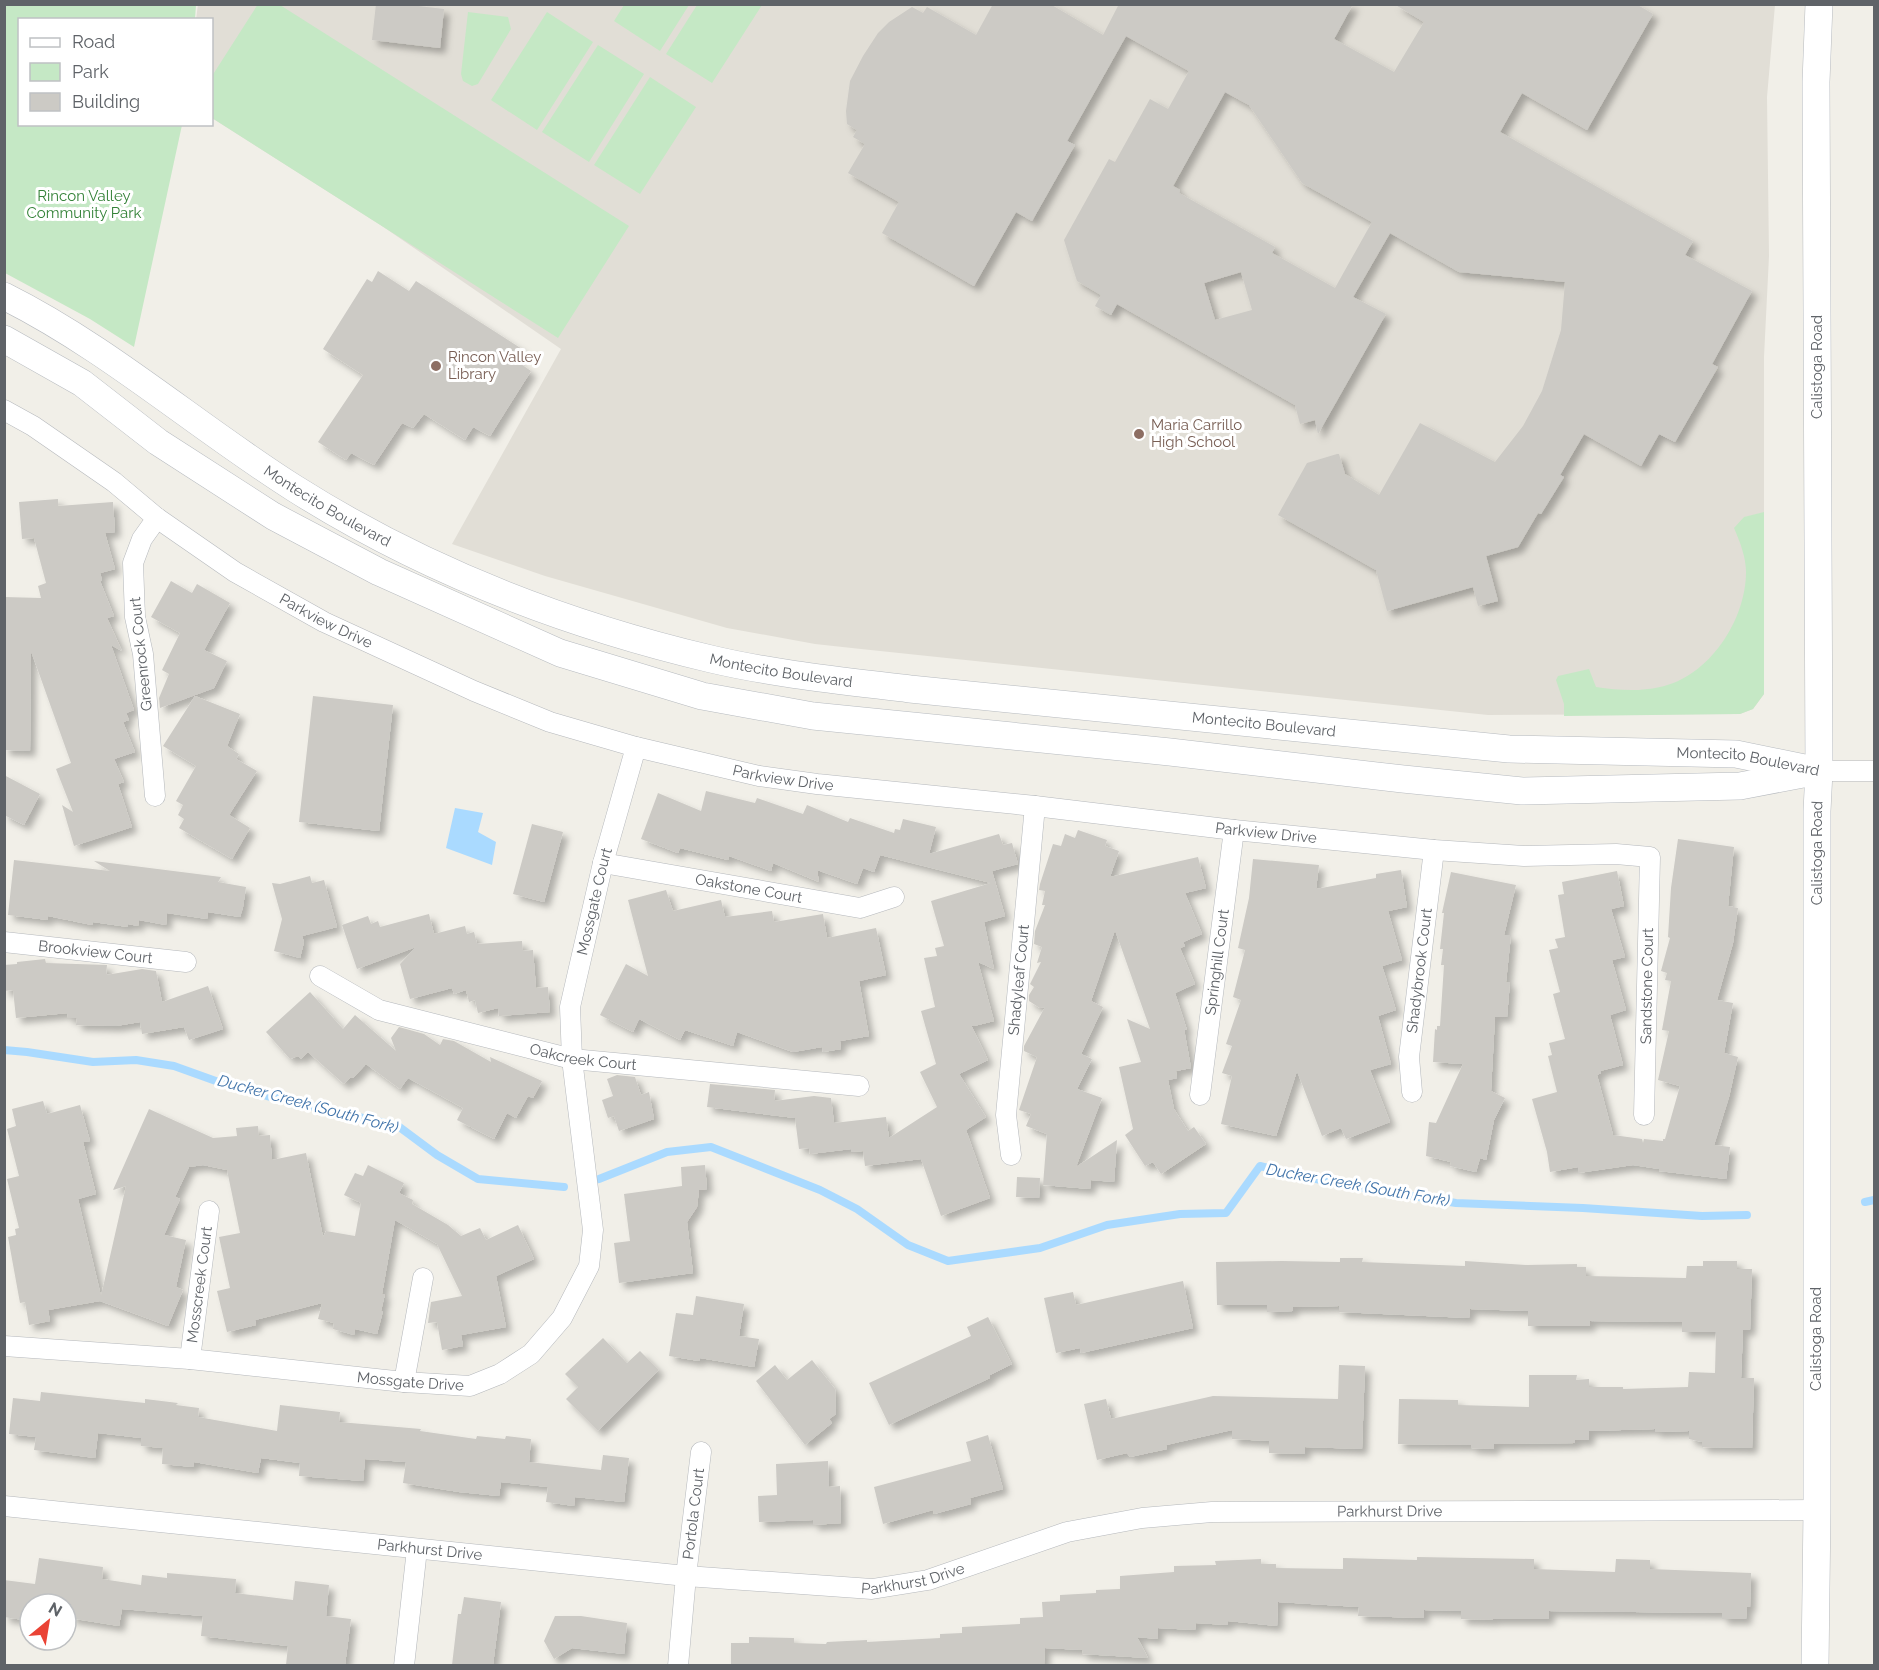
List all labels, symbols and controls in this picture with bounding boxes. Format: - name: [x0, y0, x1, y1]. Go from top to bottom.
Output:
- legend: [18, 18, 213, 126]
- text: Road: [72, 31, 115, 52]
- text: Park: [72, 61, 109, 82]
- text: Building: [72, 91, 140, 112]
- park label: Rincon Valley Community Park: [27, 187, 142, 222]
- street label: Calistoga Road: [1808, 315, 1826, 419]
- place label: Rincon Valley Library: [448, 348, 541, 383]
- marker: Rincon Valley Library: [429, 359, 443, 373]
- place label: Maria Carrillo High School: [1151, 416, 1242, 451]
- marker: Maria Carrillo High School: [1132, 427, 1146, 441]
- street label: Montecito Boulevard: [260, 462, 394, 551]
- street label: Parkview Drive: [276, 590, 376, 652]
- street label: Greenrock Court: [126, 596, 156, 712]
- street label: Montecito Boulevard: [708, 650, 854, 691]
- street label: Montecito Boulevard: [1191, 708, 1337, 741]
- street label: Montecito Boulevard: [1676, 744, 1821, 780]
- street label: Parkview Drive: [731, 761, 835, 795]
- street label: Calistoga Road: [1808, 800, 1826, 905]
- street label: Parkview Drive: [1214, 819, 1318, 847]
- street label: Mossgate Court: [573, 846, 616, 957]
- street label: Oakstone Court: [694, 870, 804, 907]
- street label: Shadybrook Court: [1403, 907, 1436, 1034]
- street label: Springhill Court: [1201, 908, 1233, 1016]
- street label: Shadyleaf Court: [1005, 924, 1033, 1036]
- street label: Sandstone Court: [1637, 928, 1657, 1044]
- street label: Brookview Court: [37, 937, 153, 967]
- street label: Oakcreek Court: [528, 1040, 637, 1074]
- water label: Ducker Creek (South Fork): [216, 1071, 400, 1137]
- water label: Ducker Creek (South Fork): [1265, 1159, 1451, 1211]
- street label: Mosscreek Court: [183, 1225, 216, 1344]
- street label: Calistoga Road: [1807, 1287, 1825, 1391]
- street label: Mossgate Drive: [356, 1368, 465, 1395]
- street label: Portola Court: [679, 1467, 708, 1560]
- street label: Parkhurst Drive: [1337, 1502, 1443, 1521]
- street label: Parkhurst Drive: [376, 1535, 483, 1564]
- street label: Parkhurst Drive: [861, 1559, 967, 1598]
- north arrow: [18, 1592, 78, 1652]
- text: N: [45, 1598, 65, 1621]

